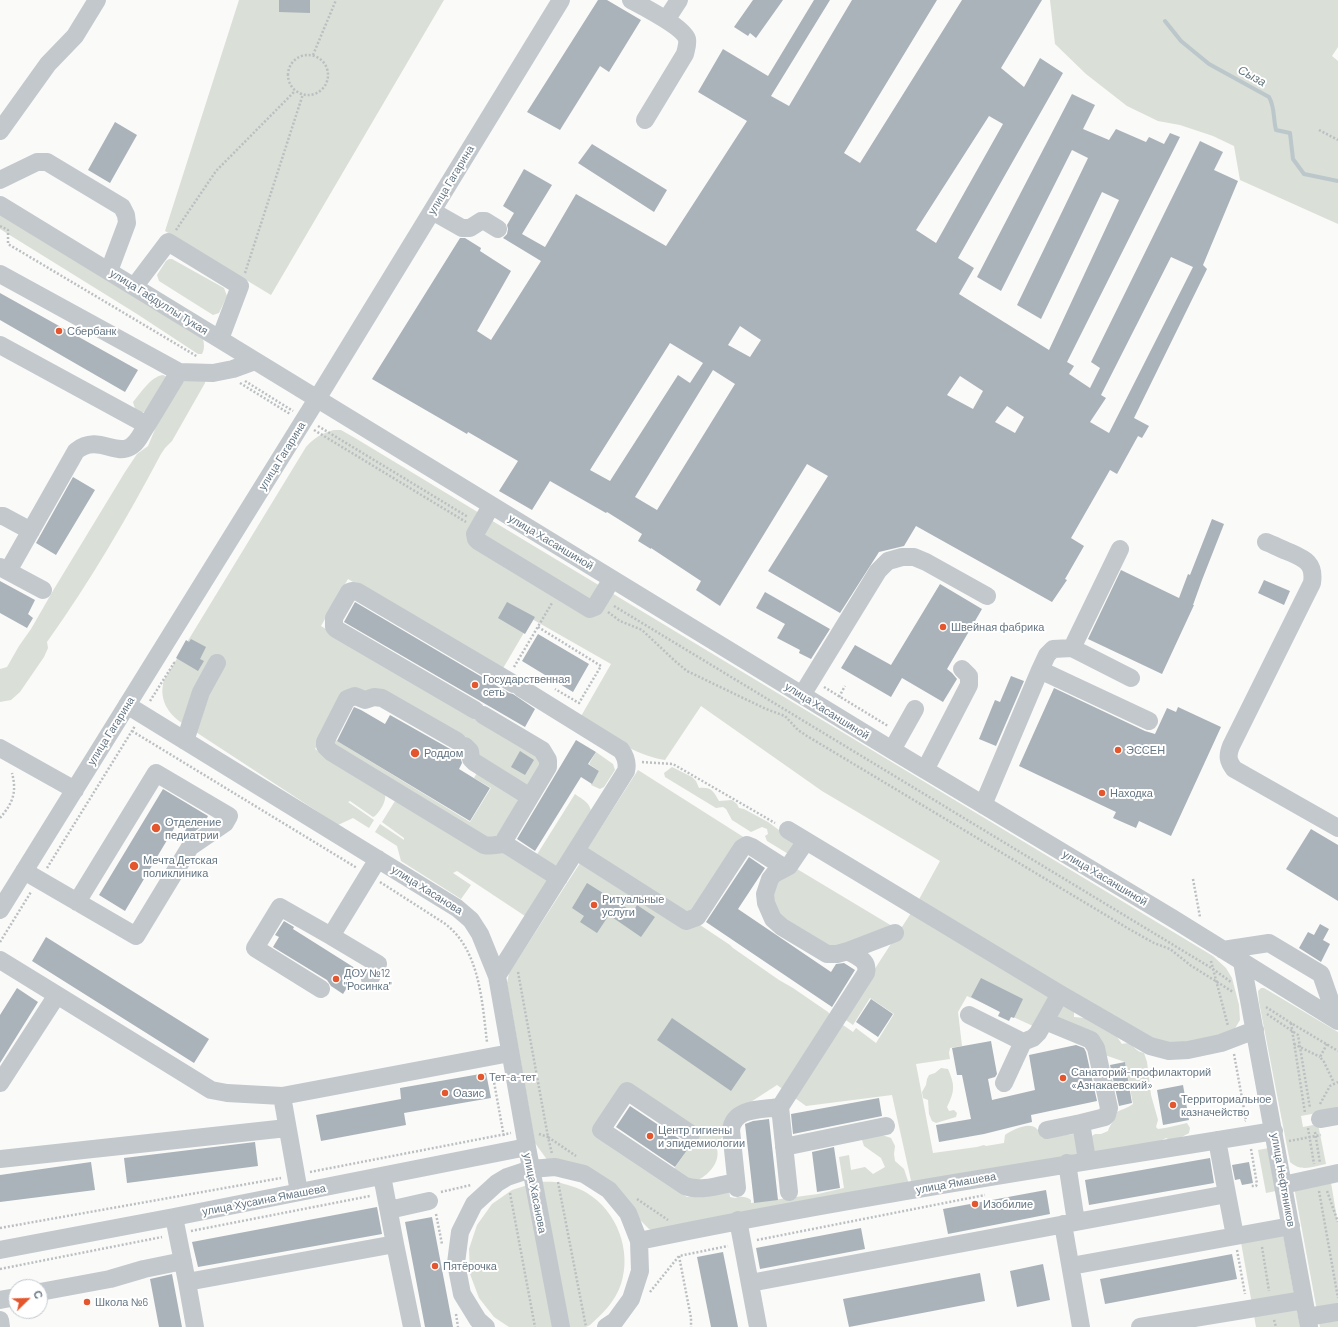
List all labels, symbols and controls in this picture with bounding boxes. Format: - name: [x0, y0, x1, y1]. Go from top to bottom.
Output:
- water label: Сыза: [1236, 63, 1268, 89]
- street label: улица Гагарина: [425, 143, 477, 217]
- street label: улица Габдуллы Тукая: [108, 266, 210, 338]
- place label: Сбербанк: [67, 324, 116, 338]
- marker: Сбербанк: [54, 326, 64, 336]
- street label: улица Гагарина: [256, 419, 308, 493]
- street label: улица Хасаншиной: [506, 511, 596, 573]
- place label: Швейная фабрика: [951, 620, 1044, 634]
- marker: Швейная фабрика: [938, 622, 948, 632]
- place label: Государственная сеть: [483, 672, 570, 698]
- marker: Государственная сеть: [470, 680, 480, 690]
- street label: улица Хасаншиной: [782, 680, 872, 742]
- street label: улица Гагарина: [85, 694, 137, 768]
- place label: ЭССЕН: [1126, 743, 1165, 757]
- marker: ЭССЕН: [1113, 745, 1123, 755]
- place label: Роддом: [424, 746, 463, 760]
- marker: Роддом: [409, 747, 421, 759]
- place label: Находка: [1110, 786, 1153, 800]
- marker: Находка: [1097, 788, 1107, 798]
- place label: Отделение педиатрии: [165, 815, 221, 841]
- marker: Отделение педиатрии: [150, 822, 162, 834]
- street label: улица Хасаншиной: [1060, 847, 1150, 909]
- place label: Мечта Детская поликлиника: [143, 853, 218, 879]
- marker: Мечта Детская поликлиника: [128, 860, 140, 872]
- street label: улица Хасанова: [389, 863, 465, 917]
- place label: Ритуальные услуги: [602, 892, 664, 918]
- marker: Ритуальные услуги: [589, 900, 599, 910]
- place label: ДОУ №12 "Росинка": [344, 966, 392, 992]
- marker: ДОУ №12 "Росинка": [331, 974, 341, 984]
- place label: Санаторий-профилакторий «Азнакаевский»: [1071, 1065, 1211, 1091]
- place label: Тет-а-тет: [489, 1070, 536, 1084]
- marker: Тет-а-тет: [476, 1072, 486, 1082]
- marker: Санаторий-профилакторий «Азнакаевский»: [1058, 1073, 1068, 1083]
- place label: Оазис: [453, 1086, 484, 1100]
- marker: Оазис: [440, 1088, 450, 1098]
- place label: Территориальное казначейство: [1181, 1092, 1271, 1118]
- marker: Территориальное казначейство: [1168, 1100, 1178, 1110]
- place label: Центр гигиены и эпидемиологии: [658, 1123, 745, 1149]
- marker: Центр гигиены и эпидемиологии: [645, 1131, 655, 1141]
- street label: улица Нефтяников: [1268, 1132, 1298, 1228]
- street label: улица Хасанова: [521, 1152, 549, 1234]
- street label: улица Ямашева: [915, 1169, 997, 1197]
- street label: улица Хусаина Ямашева: [201, 1182, 327, 1218]
- place label: Изобилие: [983, 1197, 1033, 1211]
- marker: Изобилие: [970, 1199, 980, 1209]
- place label: Пятёрочка: [443, 1259, 497, 1273]
- marker: Пятёрочка: [430, 1261, 440, 1271]
- north arrow: [8, 1279, 48, 1319]
- text: С: [31, 1288, 46, 1301]
- place label: Школа №6: [95, 1295, 148, 1309]
- marker: Школа №6: [82, 1297, 92, 1307]

